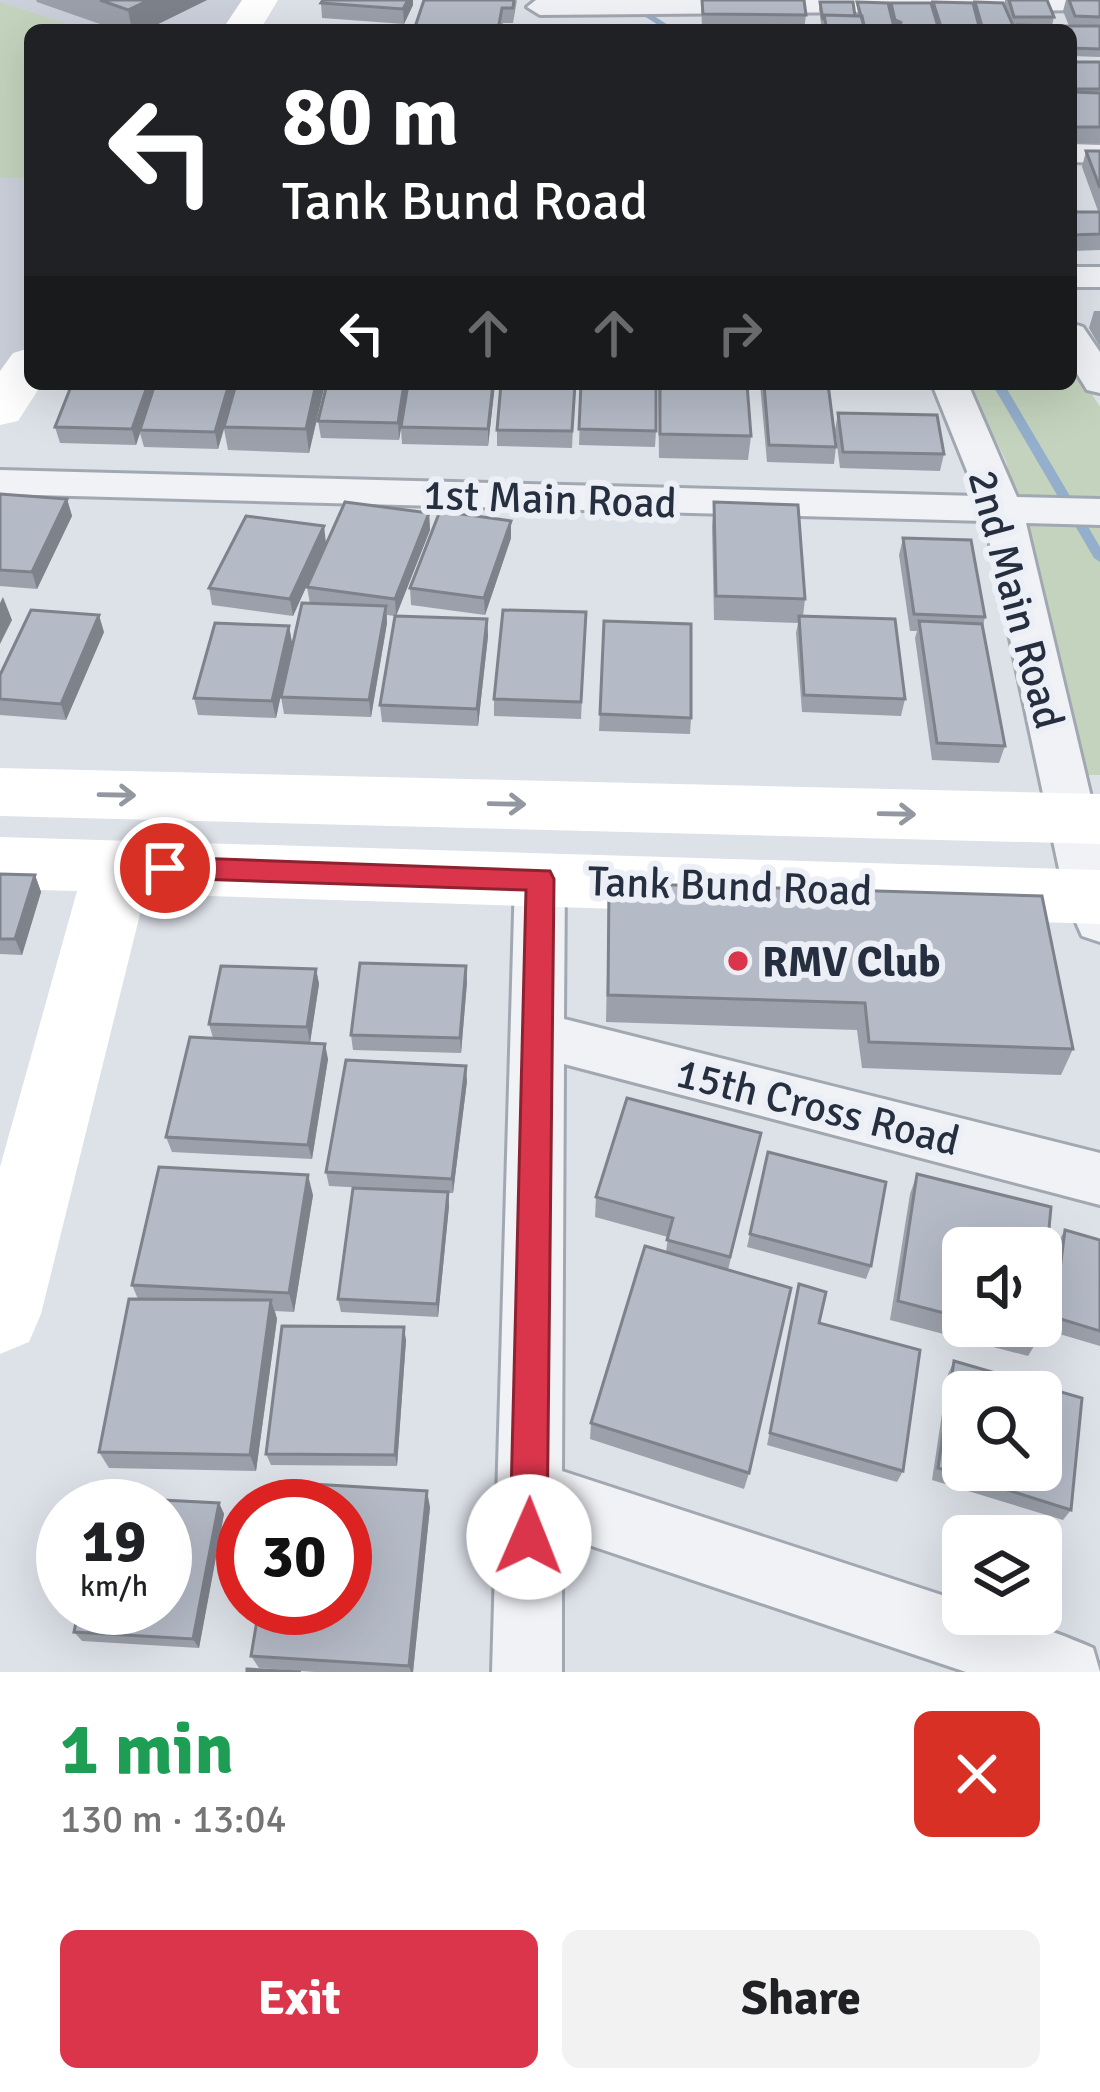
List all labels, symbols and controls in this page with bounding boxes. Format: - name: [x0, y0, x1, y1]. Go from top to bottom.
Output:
- text: 80 m: [282, 65, 459, 169]
- icon: left: [84, 72, 240, 228]
- text: Tank Bund Road: [282, 168, 648, 235]
- icon: left: [329, 300, 395, 366]
- icon: ahead: [455, 300, 521, 366]
- icon: ahead: [581, 300, 647, 366]
- icon: right: [707, 300, 773, 366]
- street label: 2nd Main Road: [957, 464, 1075, 734]
- street label: 1st Main Road: [422, 470, 678, 529]
- one-way arrow: [97, 783, 136, 806]
- one-way arrow: [487, 793, 526, 816]
- one-way arrow: [877, 803, 916, 826]
- pin: [114, 817, 216, 919]
- icon: arrive: [132, 835, 198, 901]
- street label: Tank Bund Road: [587, 856, 873, 917]
- place label: RMV Club: [762, 937, 940, 988]
- marker: RMV Club: [725, 948, 751, 974]
- street label: 15th Cross Road: [671, 1048, 964, 1167]
- map controls: [942, 1227, 1062, 1635]
- button: sound: [942, 1227, 1062, 1347]
- button: search: [942, 1371, 1062, 1491]
- position arrow: [466, 1474, 592, 1600]
- speed limit sign: 30: [216, 1479, 372, 1635]
- text: 19: [82, 1505, 146, 1579]
- button: layers: [942, 1515, 1062, 1635]
- text: km/h: [80, 1568, 148, 1605]
- text: 1 min: [60, 1705, 234, 1794]
- button: close: [914, 1711, 1040, 1837]
- text: 130 m · 13:04: [60, 1795, 287, 1843]
- button: Exit: [60, 1930, 538, 2068]
- button: Share: [562, 1930, 1040, 2068]

